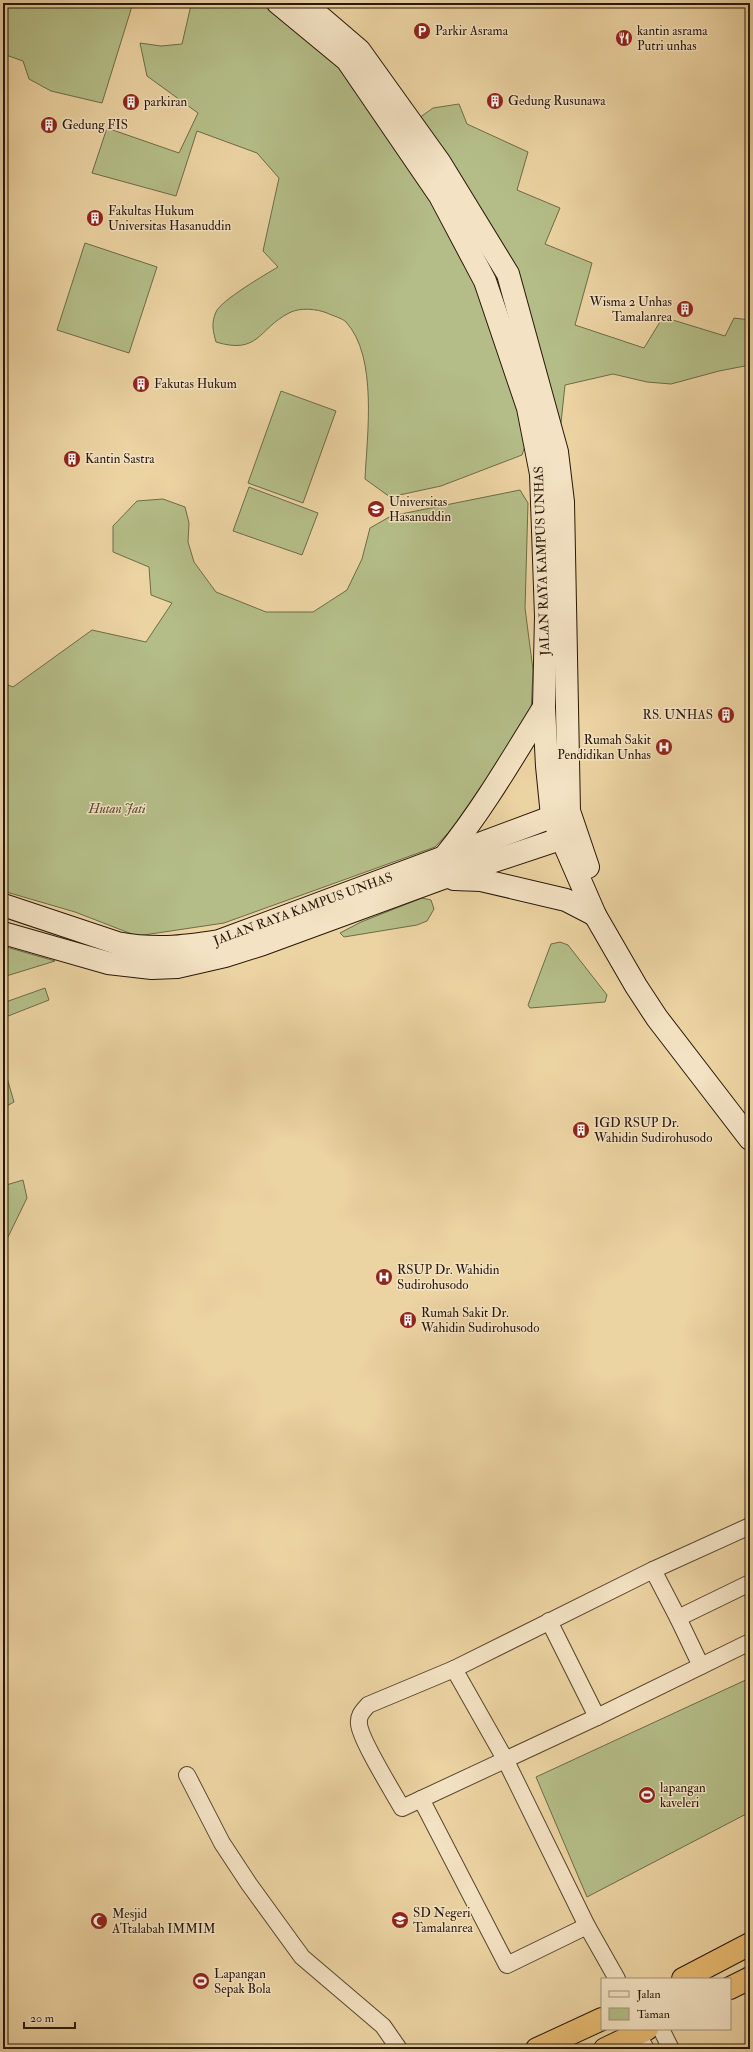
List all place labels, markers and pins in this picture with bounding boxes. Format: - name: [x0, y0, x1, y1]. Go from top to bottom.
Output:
- parking icon: Parkir Asrama: [412, 21, 432, 41]
- place label: Parkir Asrama: [435, 23, 509, 39]
- place label: kantin asrama Putri unhas: [637, 23, 708, 54]
- restaurant icon: kantin asrama Putri unhas: [614, 28, 634, 48]
- building icon: Gedung Rusunawa: [485, 91, 505, 111]
- building icon: parkiran: [121, 92, 141, 112]
- place label: Gedung Rusunawa: [508, 93, 606, 109]
- place label: parkiran: [143, 94, 188, 111]
- building icon: Gedung FIS: [39, 115, 59, 135]
- place label: Gedung FIS: [62, 117, 128, 133]
- place label: Fakultas Hukum Universitas Hasanuddin: [108, 203, 231, 234]
- building icon: Fakultas Hukum Universitas Hasanuddin: [85, 208, 105, 228]
- place label: Wisma 2 Unhas Tamalanrea: [588, 294, 673, 325]
- building icon: Wisma 2 Unhas Tamalanrea: [675, 299, 695, 319]
- building icon: Fakutas Hukum: [131, 374, 151, 394]
- place label: Fakutas Hukum: [154, 376, 237, 392]
- building icon: Kantin Sastra: [62, 449, 82, 469]
- place label: Kantin Sastra: [85, 451, 155, 467]
- place label: Universitas Hasanuddin: [389, 494, 451, 525]
- school or university icon: Universitas Hasanuddin: [366, 499, 386, 519]
- building icon: RS. UNHAS: [716, 705, 736, 725]
- place label: RS. UNHAS: [643, 707, 713, 723]
- place label: Rumah Sakit Pendidikan Unhas: [557, 732, 652, 763]
- hospital icon: Rumah Sakit Pendidikan Unhas: [654, 737, 674, 757]
- place label: IGD RSUP Dr. Wahidin Sudirohusodo: [593, 1115, 713, 1146]
- building icon: IGD RSUP Dr. Wahidin Sudirohusodo: [571, 1120, 591, 1140]
- place label: RSUP Dr. Wahidin Sudirohusodo: [397, 1262, 500, 1293]
- hospital icon: RSUP Dr. Wahidin Sudirohusodo: [374, 1267, 394, 1287]
- place label: Rumah Sakit Dr. Wahidin Sudirohusodo: [420, 1305, 540, 1336]
- building icon: Rumah Sakit Dr. Wahidin Sudirohusodo: [398, 1310, 418, 1330]
- place label: lapangan kaveleri: [660, 1780, 706, 1811]
- sports icon: lapangan kaveleri: [637, 1785, 657, 1805]
- place label: SD Negeri Tamalanrea: [413, 1905, 474, 1936]
- place label: Mesjid ATtalabah IMMIM: [111, 1906, 216, 1937]
- school or university icon: SD Negeri Tamalanrea: [390, 1910, 410, 1930]
- mosque icon: Mesjid ATtalabah IMMIM: [89, 1911, 109, 1931]
- place label: Lapangan Sepak Bola: [214, 1966, 272, 1998]
- sports icon: Lapangan Sepak Bola: [191, 1971, 211, 1991]

